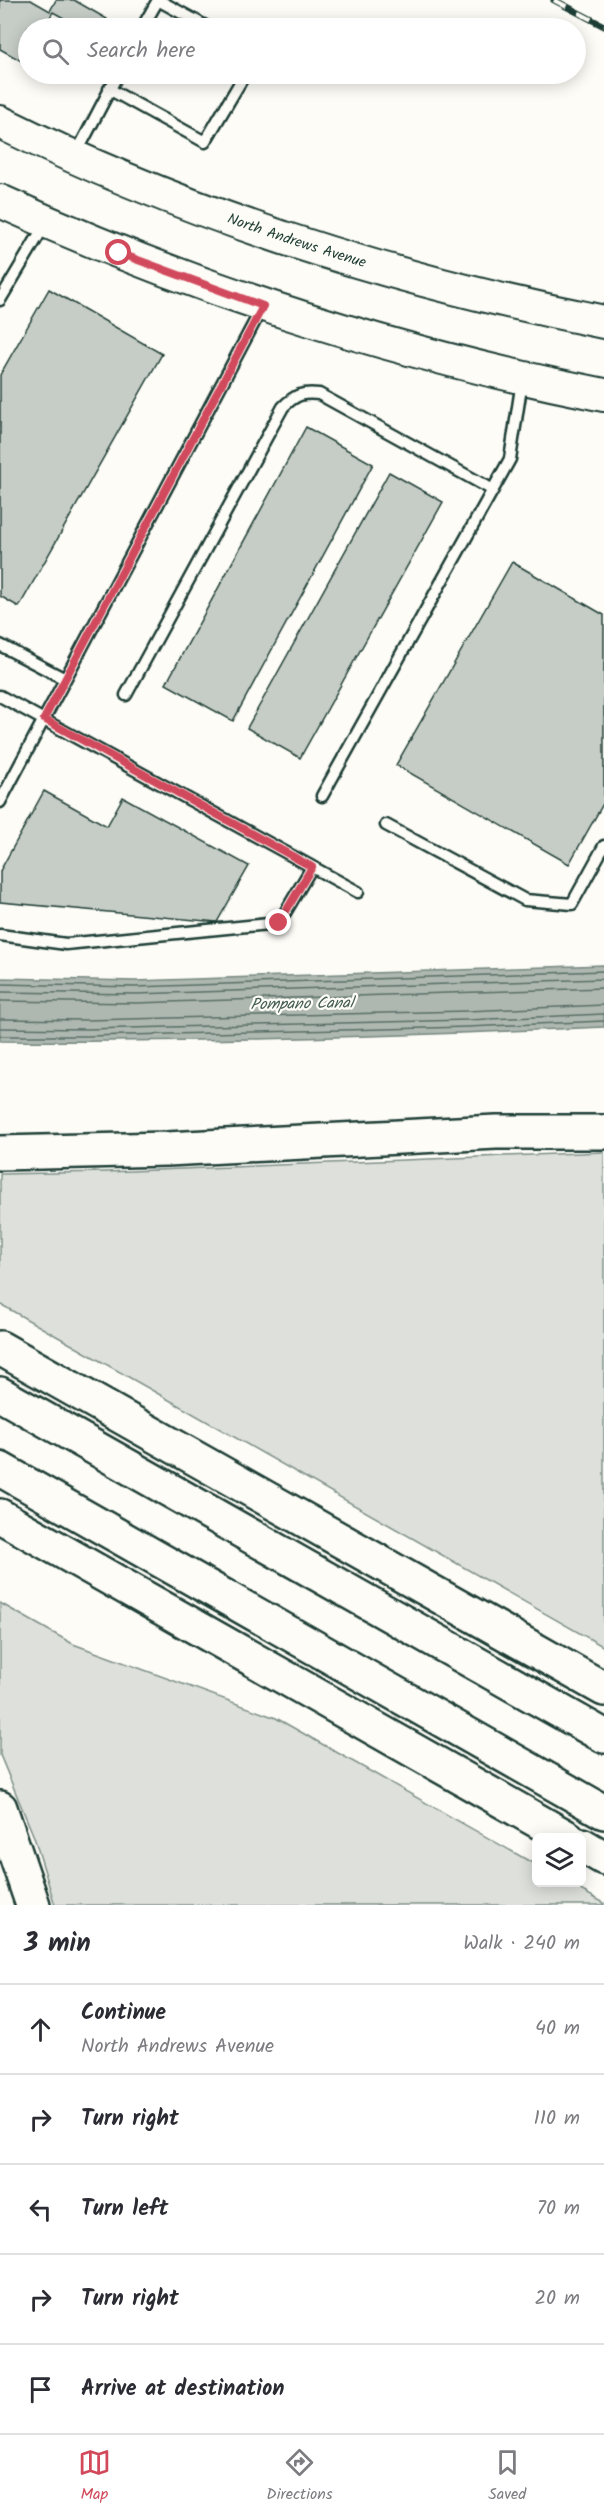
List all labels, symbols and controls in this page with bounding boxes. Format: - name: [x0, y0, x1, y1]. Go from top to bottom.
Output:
- search box: [18, 18, 586, 84]
- text: Search here: [87, 34, 195, 69]
- icon: search: [39, 35, 72, 68]
- street label: North Andrews Avenue: [224, 207, 369, 275]
- route start: [105, 239, 131, 265]
- route end: [265, 909, 291, 935]
- water label: Pompano Canal: [250, 991, 357, 1017]
- map controls: [532, 1833, 586, 1887]
- button: layers: [532, 1833, 586, 1887]
- text: 3 min: [24, 1923, 91, 1965]
- text: Walk · 240 m: [463, 1928, 580, 1960]
- text: Continue: [81, 1996, 166, 2031]
- icon: ahead: [24, 2013, 57, 2046]
- text: 40 m: [535, 2013, 580, 2045]
- text: North Andrews Avenue: [81, 2031, 274, 2063]
- text: Turn right: [81, 2102, 179, 2137]
- icon: right: [24, 2103, 57, 2136]
- text: 110 m: [534, 2103, 580, 2135]
- text: Turn left: [81, 2192, 168, 2227]
- icon: left: [24, 2193, 57, 2226]
- text: 70 m: [537, 2193, 580, 2225]
- text: Turn right: [81, 2282, 179, 2317]
- icon: right: [24, 2283, 57, 2316]
- text: 20 m: [534, 2283, 580, 2315]
- text: Arrive at destination: [81, 2372, 284, 2407]
- icon: arrive: [24, 2373, 57, 2406]
- tab: Map: [78, 2446, 111, 2507]
- tab: Directions: [266, 2446, 333, 2507]
- tab: Saved: [488, 2446, 526, 2507]

